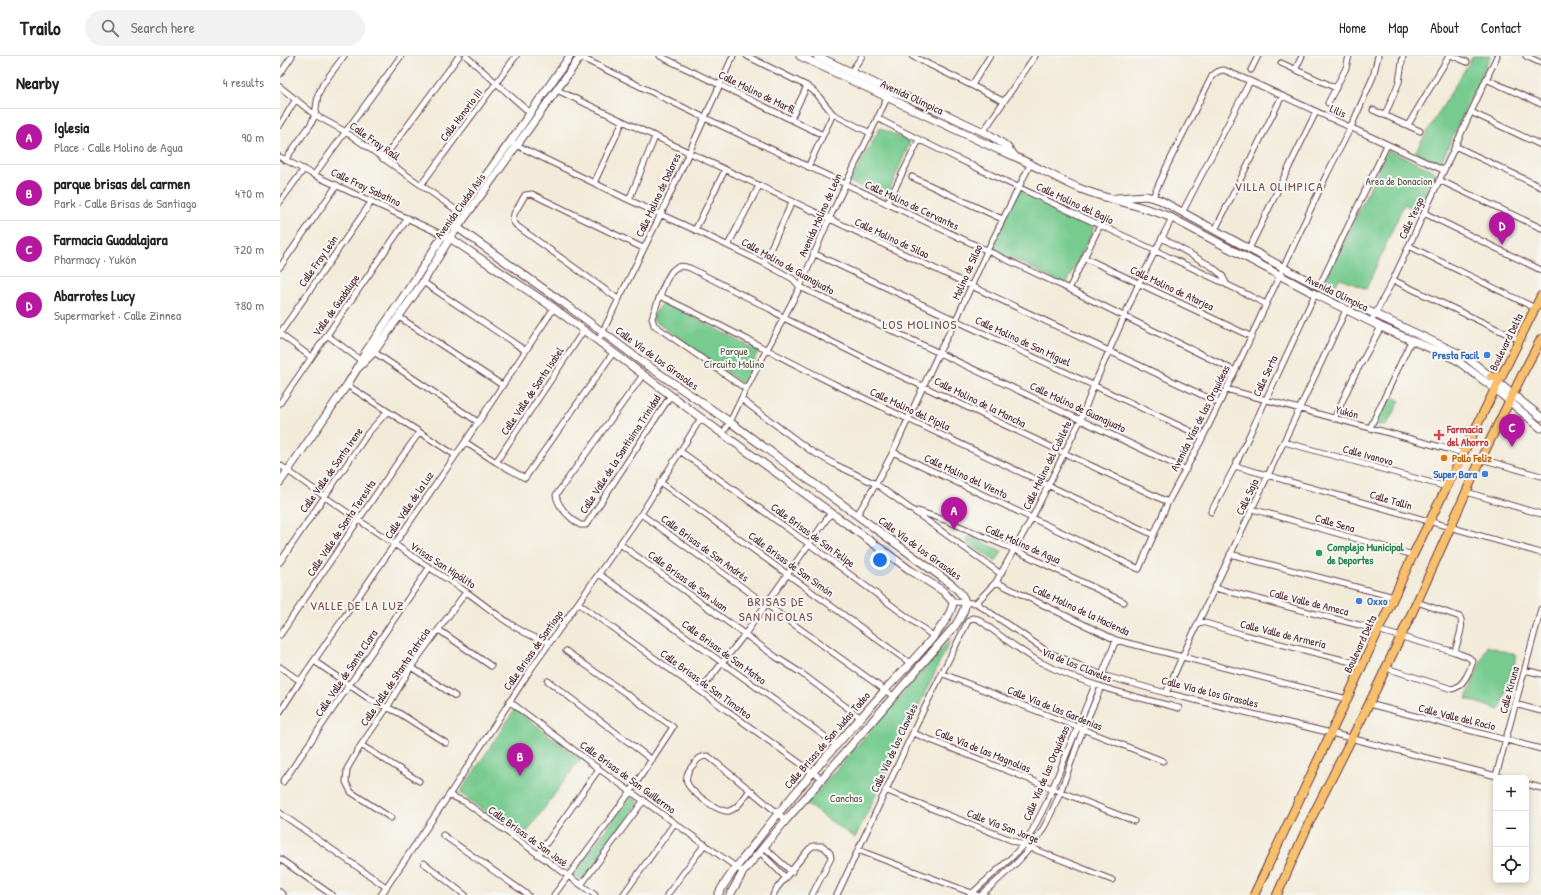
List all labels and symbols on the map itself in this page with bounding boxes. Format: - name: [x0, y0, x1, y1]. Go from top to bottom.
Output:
- street label: Calle Molino de Marfil: [716, 67, 798, 117]
- street label: Avenida Olímpica: [878, 76, 946, 118]
- street label: Calle Honorio III: [437, 86, 485, 144]
- street label: Lilis: [1328, 101, 1348, 121]
- street label: Calle Fray Raúl: [347, 118, 403, 164]
- street label: Calle Molino de Dolores: [632, 151, 684, 239]
- street label: Calle Fray Sabatino: [329, 165, 404, 210]
- street label: Avenida Ciudad Asís: [432, 171, 488, 241]
- street label: Avenida Molino de León: [795, 171, 845, 259]
- park label: Area de Donacion: [1365, 174, 1433, 188]
- street label: Calle Molino de Cervantes: [863, 177, 961, 233]
- district label: VILLA OLIMPICA: [1235, 177, 1324, 195]
- street label: Calle Molino del Bajío: [1034, 179, 1116, 227]
- street label: Calle Yesgo: [1395, 194, 1427, 241]
- pin: D: [1489, 212, 1515, 245]
- street label: Calle Molino de Silao: [852, 215, 932, 262]
- street label: Calle Fray León: [295, 233, 341, 289]
- street label: Calle Molino de Guanajuato: [739, 235, 837, 298]
- street label: Molino de Silao: [949, 242, 986, 302]
- street label: Calle Molino de Atarjea: [1128, 263, 1217, 314]
- street label: Valle de Guadalupe: [310, 271, 363, 339]
- street label: Avenida Olímpica: [1304, 272, 1371, 314]
- street label: Boulevard Delta: [1486, 310, 1526, 373]
- street label: Calle Molino de San Miguel: [973, 313, 1073, 369]
- district label: LOS MOLINOS: [883, 315, 958, 333]
- street label: Calle Vía de los Girasoles: [613, 323, 701, 393]
- street label: Calle Valle de Santa Isabel: [497, 344, 567, 438]
- park label: Parque Circuito Molino: [704, 344, 765, 371]
- place label: Presta Facil: [1432, 348, 1480, 362]
- marker: Presta Facil: [1482, 350, 1492, 360]
- street label: Calle Serta: [1249, 353, 1281, 399]
- street label: Avenida Vías de las Orquídeas: [1167, 363, 1233, 473]
- street label: Calle Molino de la Mancha: [932, 374, 1029, 431]
- street label: Calle Molino de Guanajuato: [1028, 379, 1129, 436]
- street label: Calle Molino del Pípila: [868, 384, 953, 434]
- street label: Calle Valle de la Santísima Trinidad: [576, 391, 664, 516]
- street label: Yukón: [1334, 402, 1360, 422]
- pin: C: [1499, 414, 1525, 447]
- street label: Calle Molino del Cubilete: [1019, 418, 1075, 512]
- place label: Farmacia del Ahorro: [1446, 422, 1489, 449]
- street label: Calle Valle de Santa Irene: [296, 424, 366, 515]
- marker: Farmacia del Ahorro: [1434, 430, 1444, 440]
- street label: Calle Ivanovo: [1341, 442, 1395, 469]
- street label: Calle Molino del Viento: [922, 451, 1011, 502]
- place label: Pollo Feliz: [1452, 451, 1492, 465]
- marker: Pollo Feliz: [1439, 453, 1449, 463]
- place label: Super Bara: [1433, 467, 1478, 482]
- street label: Calle Valle de la Luz: [381, 468, 437, 541]
- marker: Super Bara: [1480, 469, 1490, 479]
- street label: Calle Saja: [1233, 476, 1262, 517]
- street label: Calle Valle de Santa Teresita: [304, 477, 379, 579]
- street label: Calle Tallín: [1368, 487, 1414, 513]
- pin: A: [941, 497, 967, 530]
- street label: Calle Brisas de San Felipe: [768, 500, 858, 571]
- street label: Calle Brisas de San Andrés: [658, 511, 752, 585]
- street label: Calle Sena: [1314, 511, 1357, 536]
- street label: Calle Vía de los Girasoles: [876, 513, 964, 583]
- street label: Calle Molino de Agua: [983, 521, 1063, 567]
- street label: Calle Brisas de San Simón: [746, 528, 836, 600]
- street label: Vrisas San Hipólito: [408, 539, 479, 592]
- place label: Complejo Municipal de Deportes: [1327, 540, 1405, 568]
- street label: Calle Brisas de San Juan: [645, 547, 731, 615]
- marker: Complejo Municipal de Deportes: [1314, 548, 1324, 558]
- your location: [870, 550, 890, 570]
- street label: Calle Molino de la Hacienda: [1030, 581, 1132, 639]
- street label: Calle Valle de Ameca: [1268, 585, 1351, 619]
- district label: BRISAS DE SAN NICOLAS: [739, 592, 813, 625]
- place label: Oxxo: [1367, 594, 1388, 608]
- district label: VALLE DE LA LUZ: [310, 596, 404, 614]
- marker: Oxxo: [1354, 596, 1364, 606]
- street label: Calle Brisas de Santiago: [500, 607, 566, 693]
- street label: Boulevard Delta: [1341, 612, 1380, 675]
- street label: Calle Brisas de San Mateo: [679, 617, 769, 688]
- street label: Calle Valle de Armería: [1239, 617, 1328, 652]
- street label: Calle Valle de Stanta Patricia: [357, 625, 433, 729]
- street label: Calle Valle de Santa Clara: [312, 626, 381, 719]
- street label: Vía de los Claveles: [1040, 645, 1114, 685]
- street label: Calle Brisas de San Timoteo: [657, 646, 755, 722]
- street label: Calle Kiruna: [1496, 664, 1522, 715]
- street label: Calle Vía de los Girasoles: [1160, 673, 1260, 711]
- street label: Calle Vía de las Gardenias: [1005, 683, 1105, 733]
- street label: Calle Brisas de San Judas Tadeo: [781, 688, 873, 791]
- street label: Calle Vía de los Claveles: [867, 701, 921, 795]
- street label: Calle Valle del Rocío: [1417, 701, 1497, 733]
- street label: Calle Vía de las Orquídeas: [1020, 723, 1072, 823]
- street label: Calle Vía de las Magnolias: [933, 724, 1033, 776]
- street label: Calle Brisas de San Guillermo: [577, 738, 679, 817]
- pin: B: [507, 743, 533, 776]
- park label: Canchas: [830, 791, 862, 805]
- street label: Calle Brisas de San José: [486, 802, 571, 870]
- street label: Calle Vía San Jorge: [965, 806, 1042, 846]

